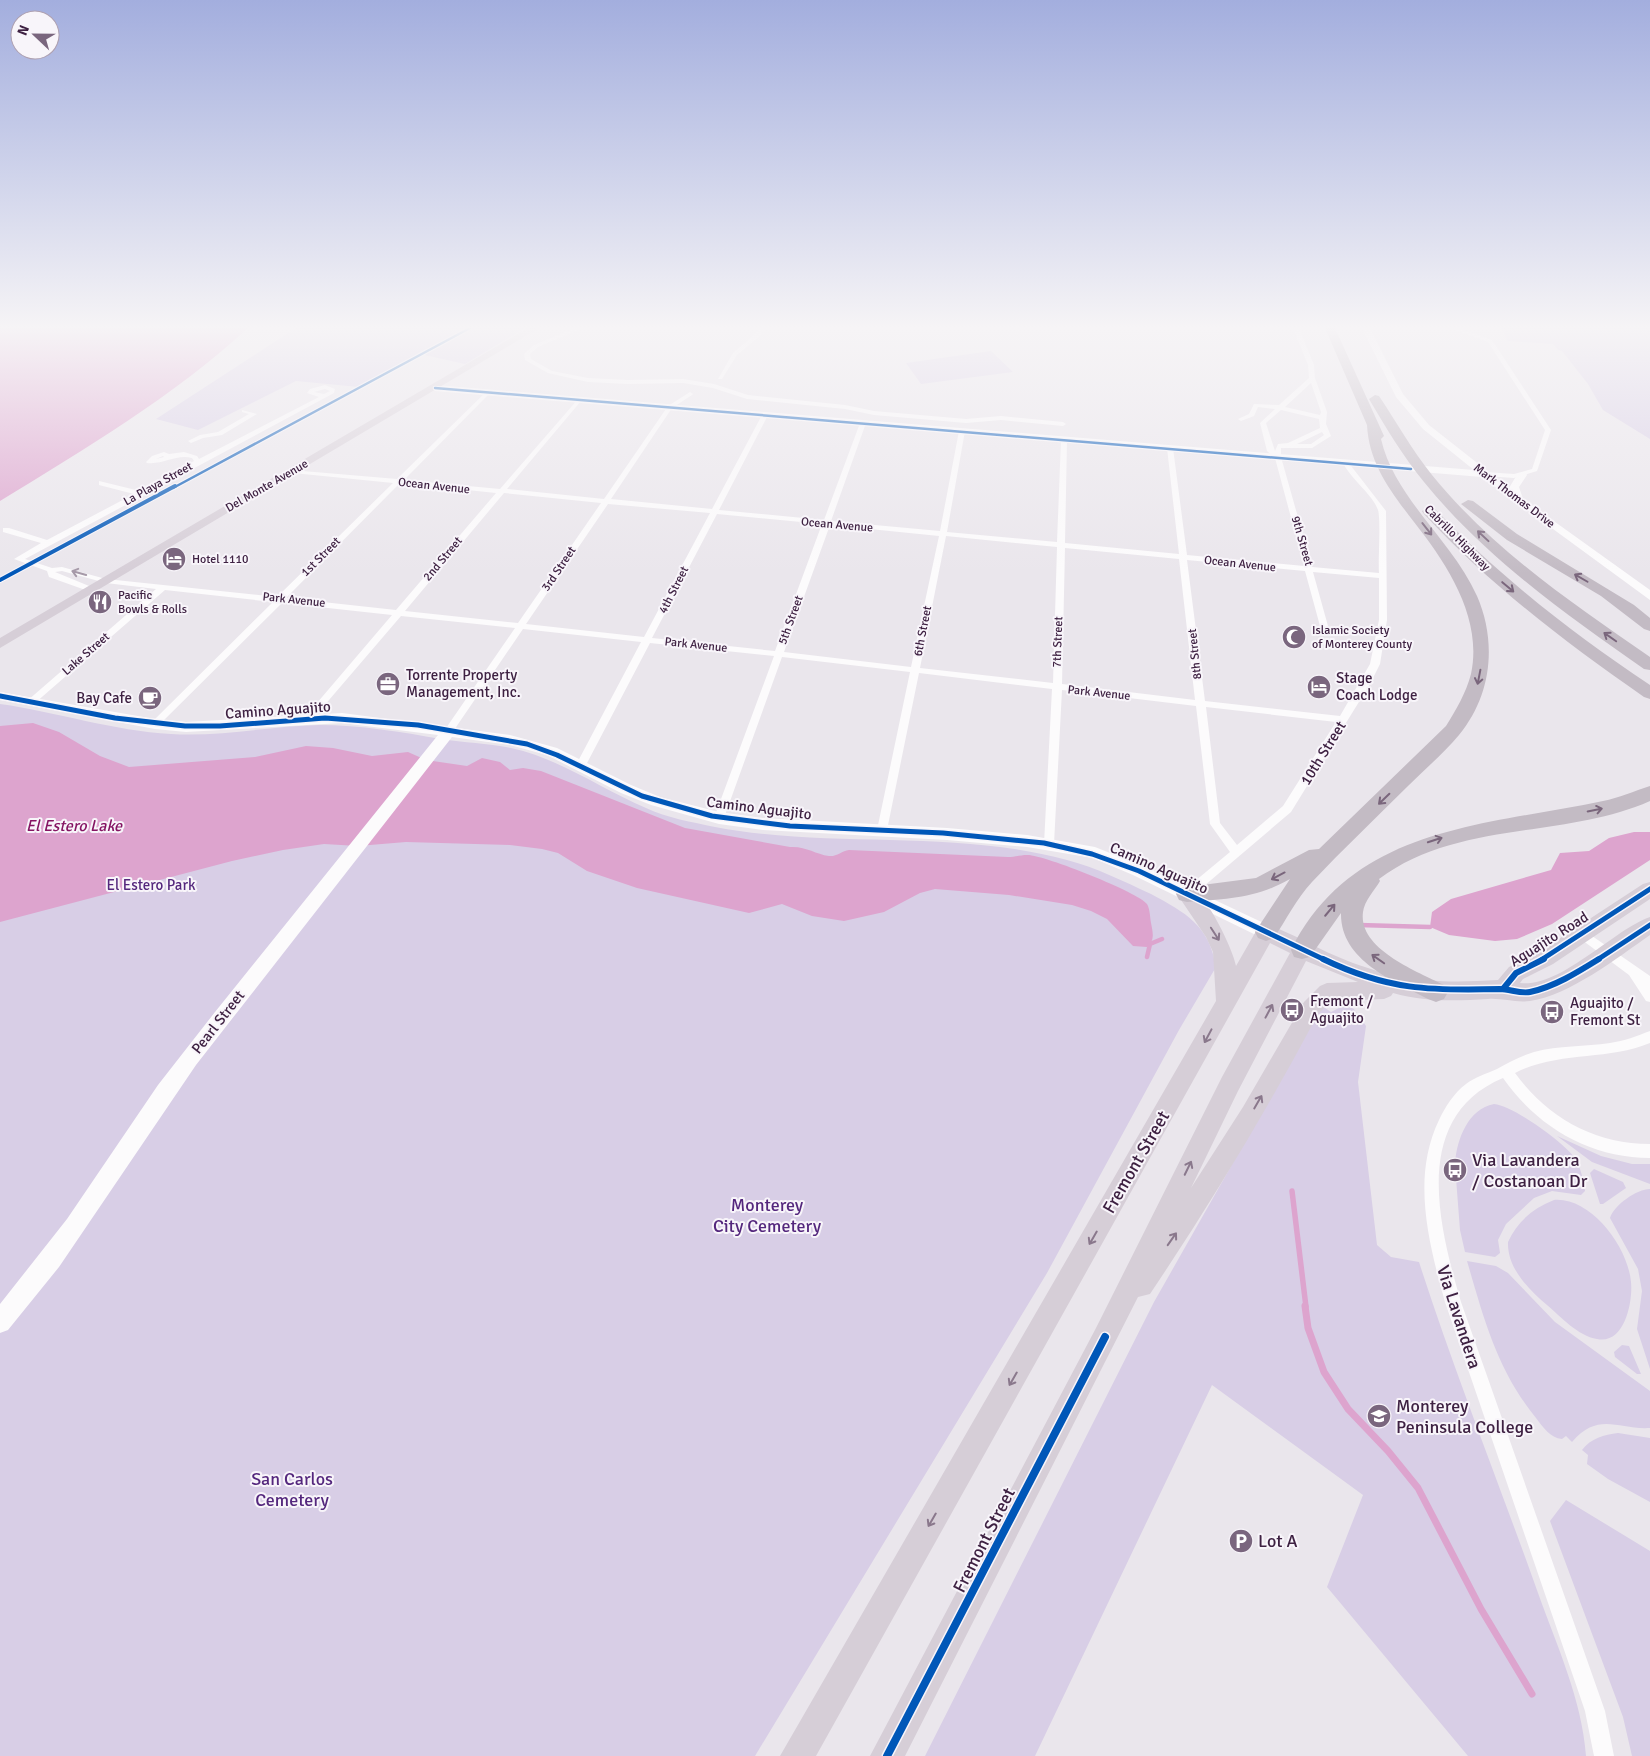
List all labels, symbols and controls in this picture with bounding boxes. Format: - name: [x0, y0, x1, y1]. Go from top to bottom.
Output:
- north arrow: [10, 10, 60, 60]
- text: N: [14, 23, 33, 38]
- street label: Del Monte Avenue: [223, 456, 311, 516]
- street label: La Playa Street: [121, 459, 195, 509]
- street label: Mark Thomas Drive: [1470, 461, 1558, 531]
- street label: Ocean Avenue: [397, 475, 471, 497]
- street label: Cabrillo Highway: [1421, 502, 1493, 574]
- street label: Ocean Avenue: [800, 514, 874, 536]
- street label: 9th Street: [1288, 514, 1316, 568]
- one-way arrow: [1422, 522, 1433, 535]
- one-way arrow: [1477, 530, 1489, 542]
- street label: 1st Street: [298, 534, 344, 580]
- street label: 2nd Street: [420, 534, 466, 584]
- street label: 3rd Street: [539, 544, 579, 594]
- hotel icon: Hotel 1110: [161, 546, 187, 572]
- place label: Hotel 1110: [192, 552, 248, 567]
- street label: Ocean Avenue: [1203, 553, 1277, 575]
- street label: 4th Street: [656, 564, 692, 616]
- one-way arrow: [71, 568, 87, 578]
- one-way arrow: [1574, 573, 1589, 583]
- one-way arrow: [1501, 581, 1514, 592]
- place label: Pacific Bowls & Rolls: [118, 588, 187, 617]
- restaurant icon: Pacific Bowls & Rolls: [87, 589, 113, 615]
- street label: Park Avenue: [262, 589, 326, 611]
- street label: 5th Street: [775, 593, 807, 647]
- street label: 6th Street: [911, 604, 935, 658]
- street label: 7th Street: [1050, 616, 1066, 668]
- place label: Islamic Society of Monterey County: [1312, 623, 1412, 652]
- mosque icon: Islamic Society of Monterey County: [1281, 624, 1307, 650]
- street label: 8th Street: [1185, 628, 1205, 680]
- street label: Lake Street: [59, 629, 113, 679]
- one-way arrow: [1603, 632, 1617, 642]
- street label: Park Avenue: [664, 634, 728, 656]
- place label: Torrente Property Management, Inc.: [406, 666, 521, 701]
- one-way arrow: [1474, 668, 1483, 684]
- place label: Stage Coach Lodge: [1336, 669, 1417, 704]
- office icon: Torrente Property Management, Inc.: [375, 671, 401, 697]
- hotel icon: Stage Coach Lodge: [1306, 674, 1332, 700]
- street label: Park Avenue: [1067, 682, 1131, 704]
- cafe icon: Bay Cafe: [137, 685, 163, 711]
- place label: Bay Cafe: [76, 689, 132, 707]
- street label: Camino Aguajito: [225, 697, 332, 723]
- street label: 10th Street: [1296, 718, 1350, 788]
- one-way arrow: [1379, 792, 1391, 804]
- street label: Camino Aguajito: [705, 793, 813, 823]
- one-way arrow: [1586, 804, 1602, 814]
- water label: El Estero Lake: [26, 816, 123, 836]
- one-way arrow: [1427, 835, 1443, 845]
- street label: Camino Aguajito: [1107, 838, 1211, 898]
- one-way arrow: [1270, 871, 1285, 881]
- park label: El Estero Park: [106, 876, 196, 894]
- one-way arrow: [1324, 904, 1335, 917]
- street label: Aguajito Road: [1506, 908, 1592, 970]
- one-way arrow: [1209, 927, 1220, 941]
- one-way arrow: [1372, 954, 1386, 964]
- street label: Pearl Street: [188, 987, 248, 1057]
- place label: Fremont / Aguajito: [1310, 992, 1374, 1027]
- place label: Aguajito / Fremont St: [1570, 994, 1640, 1029]
- bus stop icon: Fremont / Aguajito: [1279, 997, 1305, 1023]
- bus stop icon: Aguajito / Fremont St: [1539, 999, 1565, 1025]
- one-way arrow: [1264, 1003, 1274, 1018]
- one-way arrow: [1203, 1028, 1212, 1043]
- one-way arrow: [1254, 1095, 1264, 1109]
- street label: Fremont Street: [1098, 1107, 1174, 1217]
- place label: Via Lavandera / Costanoan Dr: [1472, 1149, 1588, 1192]
- bus stop icon: Via Lavandera / Costanoan Dr: [1442, 1157, 1468, 1183]
- one-way arrow: [1184, 1161, 1193, 1176]
- park label: Monterey City Cemetery: [713, 1194, 822, 1237]
- one-way arrow: [1088, 1231, 1098, 1246]
- one-way arrow: [1167, 1233, 1177, 1247]
- street label: Via Lavandera: [1432, 1262, 1486, 1372]
- one-way arrow: [1007, 1372, 1017, 1386]
- place label: Monterey Peninsula College: [1396, 1395, 1533, 1438]
- school or university icon: Monterey Peninsula College: [1366, 1403, 1392, 1429]
- park label: San Carlos Cemetery: [251, 1468, 333, 1511]
- street label: Fremont Street: [948, 1484, 1020, 1596]
- one-way arrow: [926, 1513, 936, 1527]
- parking icon: Lot A: [1228, 1528, 1254, 1554]
- place label: Lot A: [1258, 1530, 1297, 1552]

